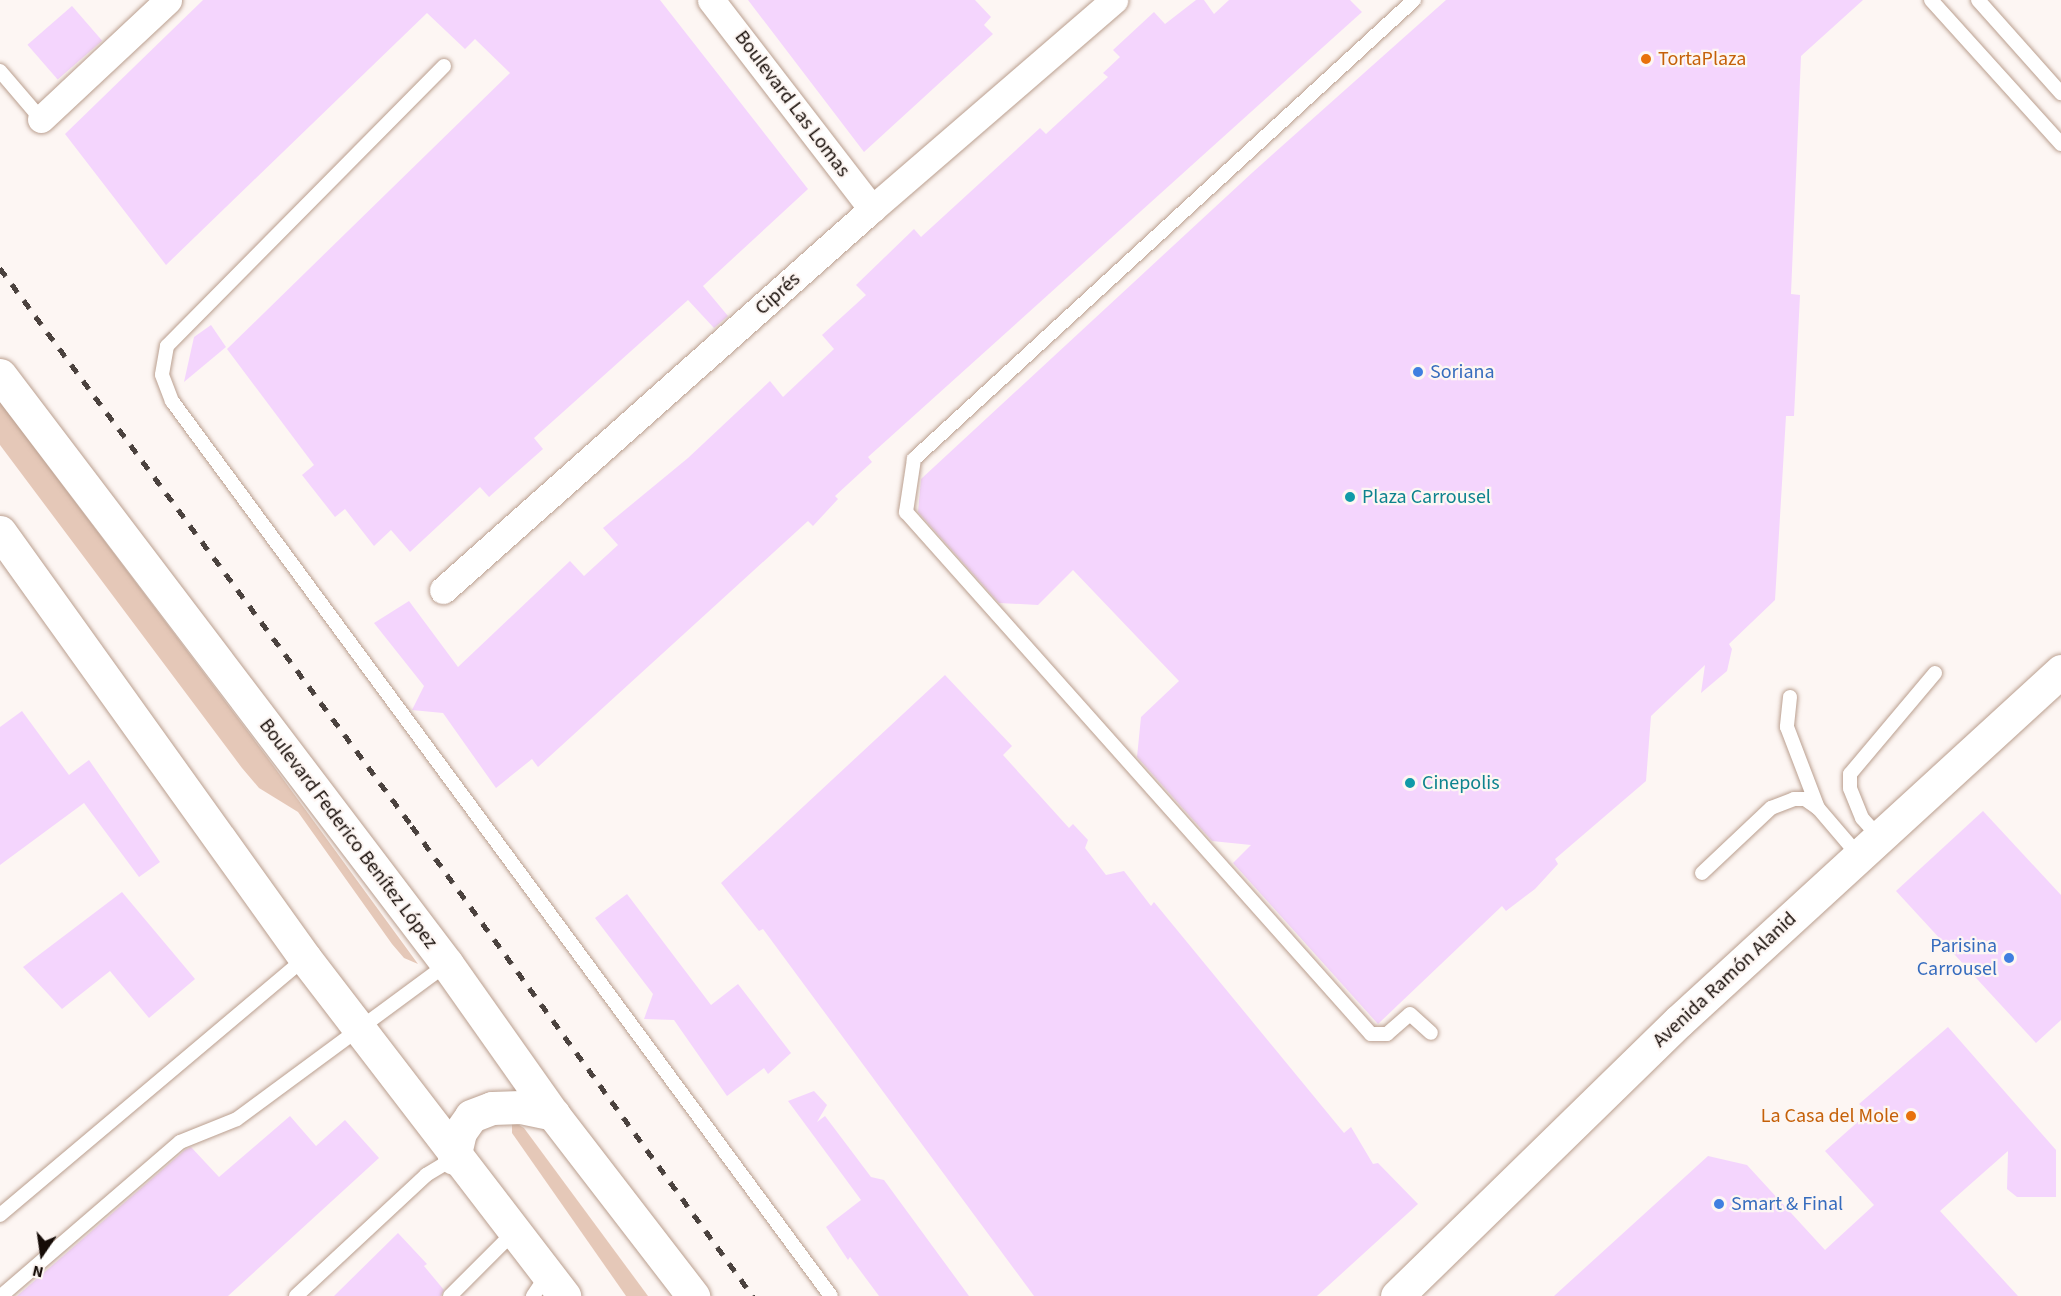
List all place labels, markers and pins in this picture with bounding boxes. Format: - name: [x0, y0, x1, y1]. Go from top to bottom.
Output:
- place label: TortaPlaza: [1658, 47, 1746, 71]
- marker: TortaPlaza: [1639, 52, 1653, 66]
- place label: Soriana: [1430, 360, 1494, 384]
- marker: Soriana: [1411, 365, 1425, 379]
- place label: Plaza Carrousel: [1362, 485, 1491, 509]
- marker: Plaza Carrousel: [1343, 490, 1357, 504]
- place label: Cinepolis: [1422, 771, 1500, 795]
- marker: Cinepolis: [1403, 776, 1417, 790]
- place label: Parisina Carrousel: [1917, 934, 1997, 981]
- marker: Parisina Carrousel: [2002, 951, 2016, 965]
- place label: La Casa del Mole: [1761, 1104, 1899, 1128]
- marker: La Casa del Mole: [1904, 1109, 1918, 1123]
- place label: Smart & Final: [1731, 1192, 1843, 1216]
- marker: Smart & Final: [1712, 1197, 1726, 1211]

